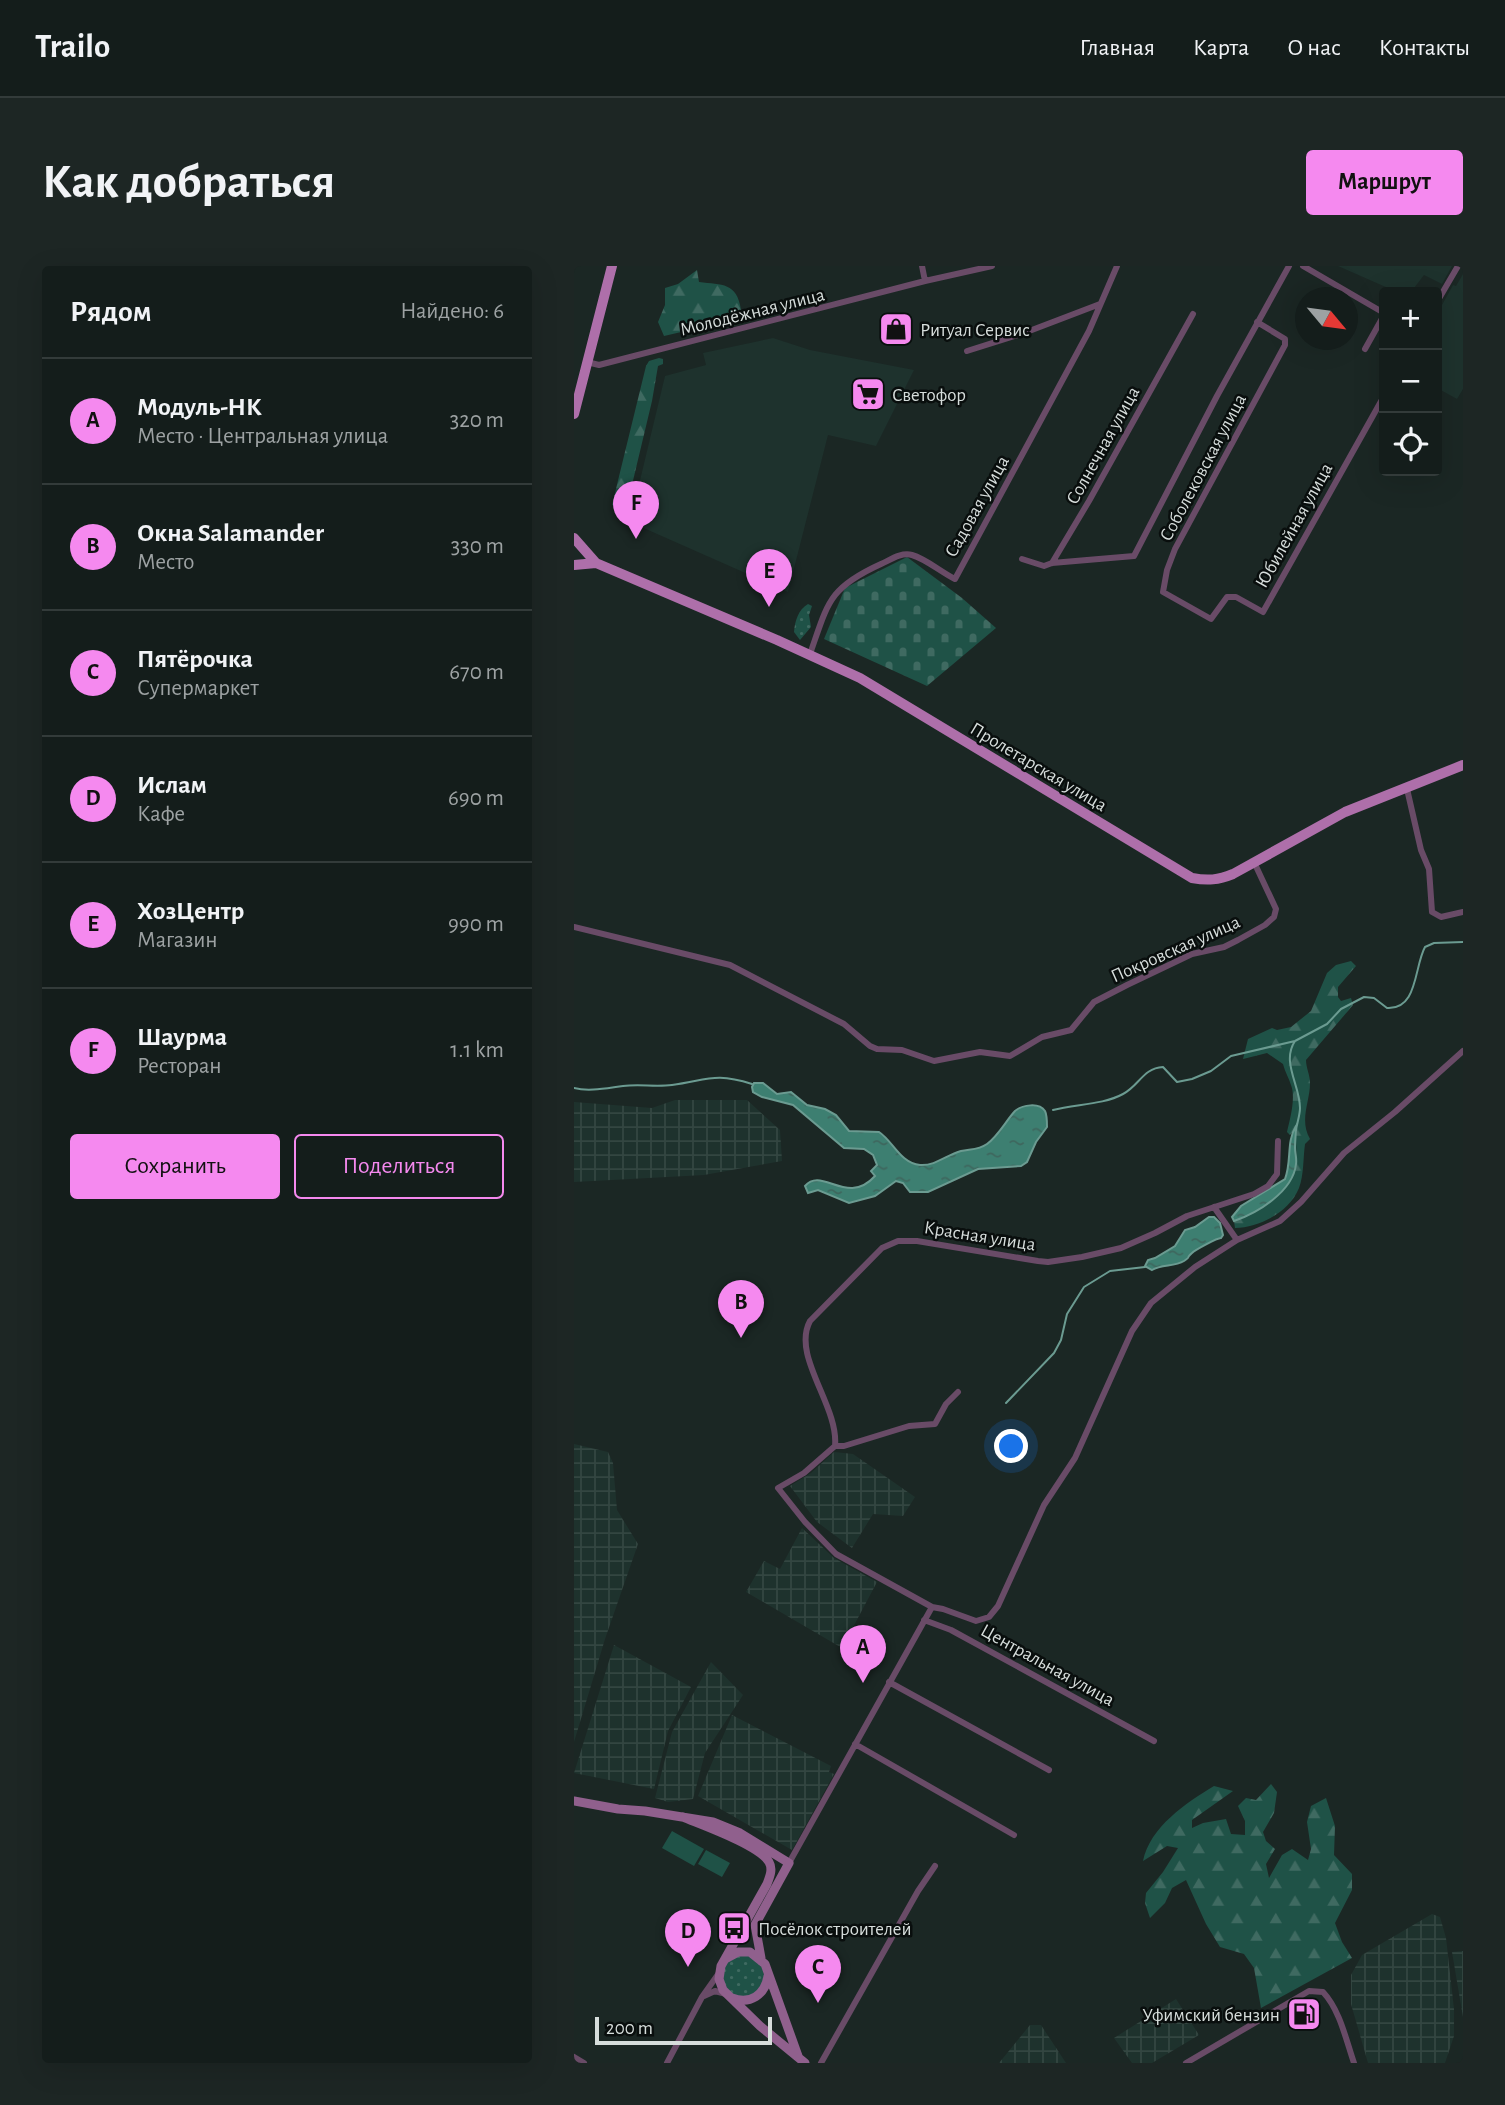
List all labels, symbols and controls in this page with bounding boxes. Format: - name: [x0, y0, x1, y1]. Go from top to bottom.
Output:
- text: Trailo: [35, 31, 110, 64]
- text: Главная: [1080, 36, 1155, 60]
- text: Карта: [1193, 36, 1249, 60]
- text: О нас: [1287, 36, 1341, 60]
- text: Контакты: [1379, 36, 1470, 60]
- button: Маршрут: [1306, 150, 1463, 215]
- text: Как добраться: [42, 158, 335, 207]
- street label: Молодёжная улица: [678, 285, 827, 340]
- north arrow: [1295, 287, 1358, 350]
- map controls: [1379, 287, 1442, 476]
- button: +: [1379, 287, 1442, 350]
- text: Рядом: [70, 297, 152, 327]
- text: Найдено: 6: [400, 300, 504, 323]
- shop icon: Ритуал Сервис: [877, 310, 915, 348]
- place label: Ритуал Сервис: [920, 321, 1030, 340]
- button: −: [1379, 350, 1442, 413]
- supermarket icon: Светофор: [849, 375, 887, 413]
- street label: Солнечная улица: [1063, 383, 1144, 508]
- place label: Светофор: [892, 386, 966, 405]
- street label: Соболековская улица: [1157, 391, 1250, 544]
- text: Модуль-НК: [137, 394, 262, 420]
- text: A: [86, 409, 100, 432]
- text: 320 m: [450, 409, 504, 432]
- button: locate: [1379, 413, 1442, 476]
- text: Место · Центральная улица: [137, 425, 388, 448]
- street label: Садовая улица: [942, 453, 1013, 561]
- street label: Юбилейная улица: [1252, 460, 1337, 591]
- pin: F: [613, 481, 659, 539]
- text: Окна Salamander: [137, 520, 324, 546]
- text: B: [86, 535, 100, 558]
- text: 330 m: [451, 535, 504, 558]
- pin: E: [746, 549, 792, 607]
- text: Место: [137, 551, 194, 574]
- text: Пятёрочка: [137, 646, 253, 672]
- text: C: [87, 661, 99, 684]
- text: 670 m: [449, 661, 504, 684]
- text: Супермаркет: [137, 677, 259, 700]
- street label: Пролетарская улица: [967, 719, 1110, 816]
- text: Ислам: [137, 772, 207, 798]
- text: D: [85, 787, 101, 810]
- text: 690 m: [448, 787, 504, 810]
- text: Кафе: [137, 803, 185, 826]
- text: ХозЦентр: [137, 898, 244, 924]
- street label: Покровская улица: [1108, 912, 1243, 986]
- text: E: [87, 913, 99, 936]
- text: 990 m: [448, 913, 504, 936]
- text: Магазин: [137, 929, 218, 952]
- text: Шаурма: [137, 1024, 227, 1050]
- text: F: [88, 1039, 98, 1062]
- text: 1.1 km: [450, 1039, 504, 1062]
- text: Ресторан: [137, 1055, 222, 1078]
- button: Сохранить: [70, 1134, 280, 1199]
- button: Поделиться: [294, 1134, 504, 1199]
- street label: Красная улица: [923, 1218, 1037, 1255]
- pin: B: [718, 1280, 764, 1338]
- your location: [994, 1429, 1028, 1463]
- street label: Центральная улица: [977, 1621, 1118, 1710]
- pin: A: [840, 1625, 886, 1683]
- pin: D: [665, 1909, 711, 1967]
- bus stop icon: Посёлок строителей: [715, 1909, 753, 1947]
- place label: Посёлок строителей: [758, 1920, 912, 1939]
- pin: C: [795, 1945, 841, 2003]
- fuel station icon: Уфимский бензин: [1285, 1995, 1323, 2033]
- place label: Уфимский бензин: [1142, 2006, 1280, 2025]
- scale bar: [595, 2014, 772, 2046]
- text: 200 m: [606, 2019, 653, 2038]

